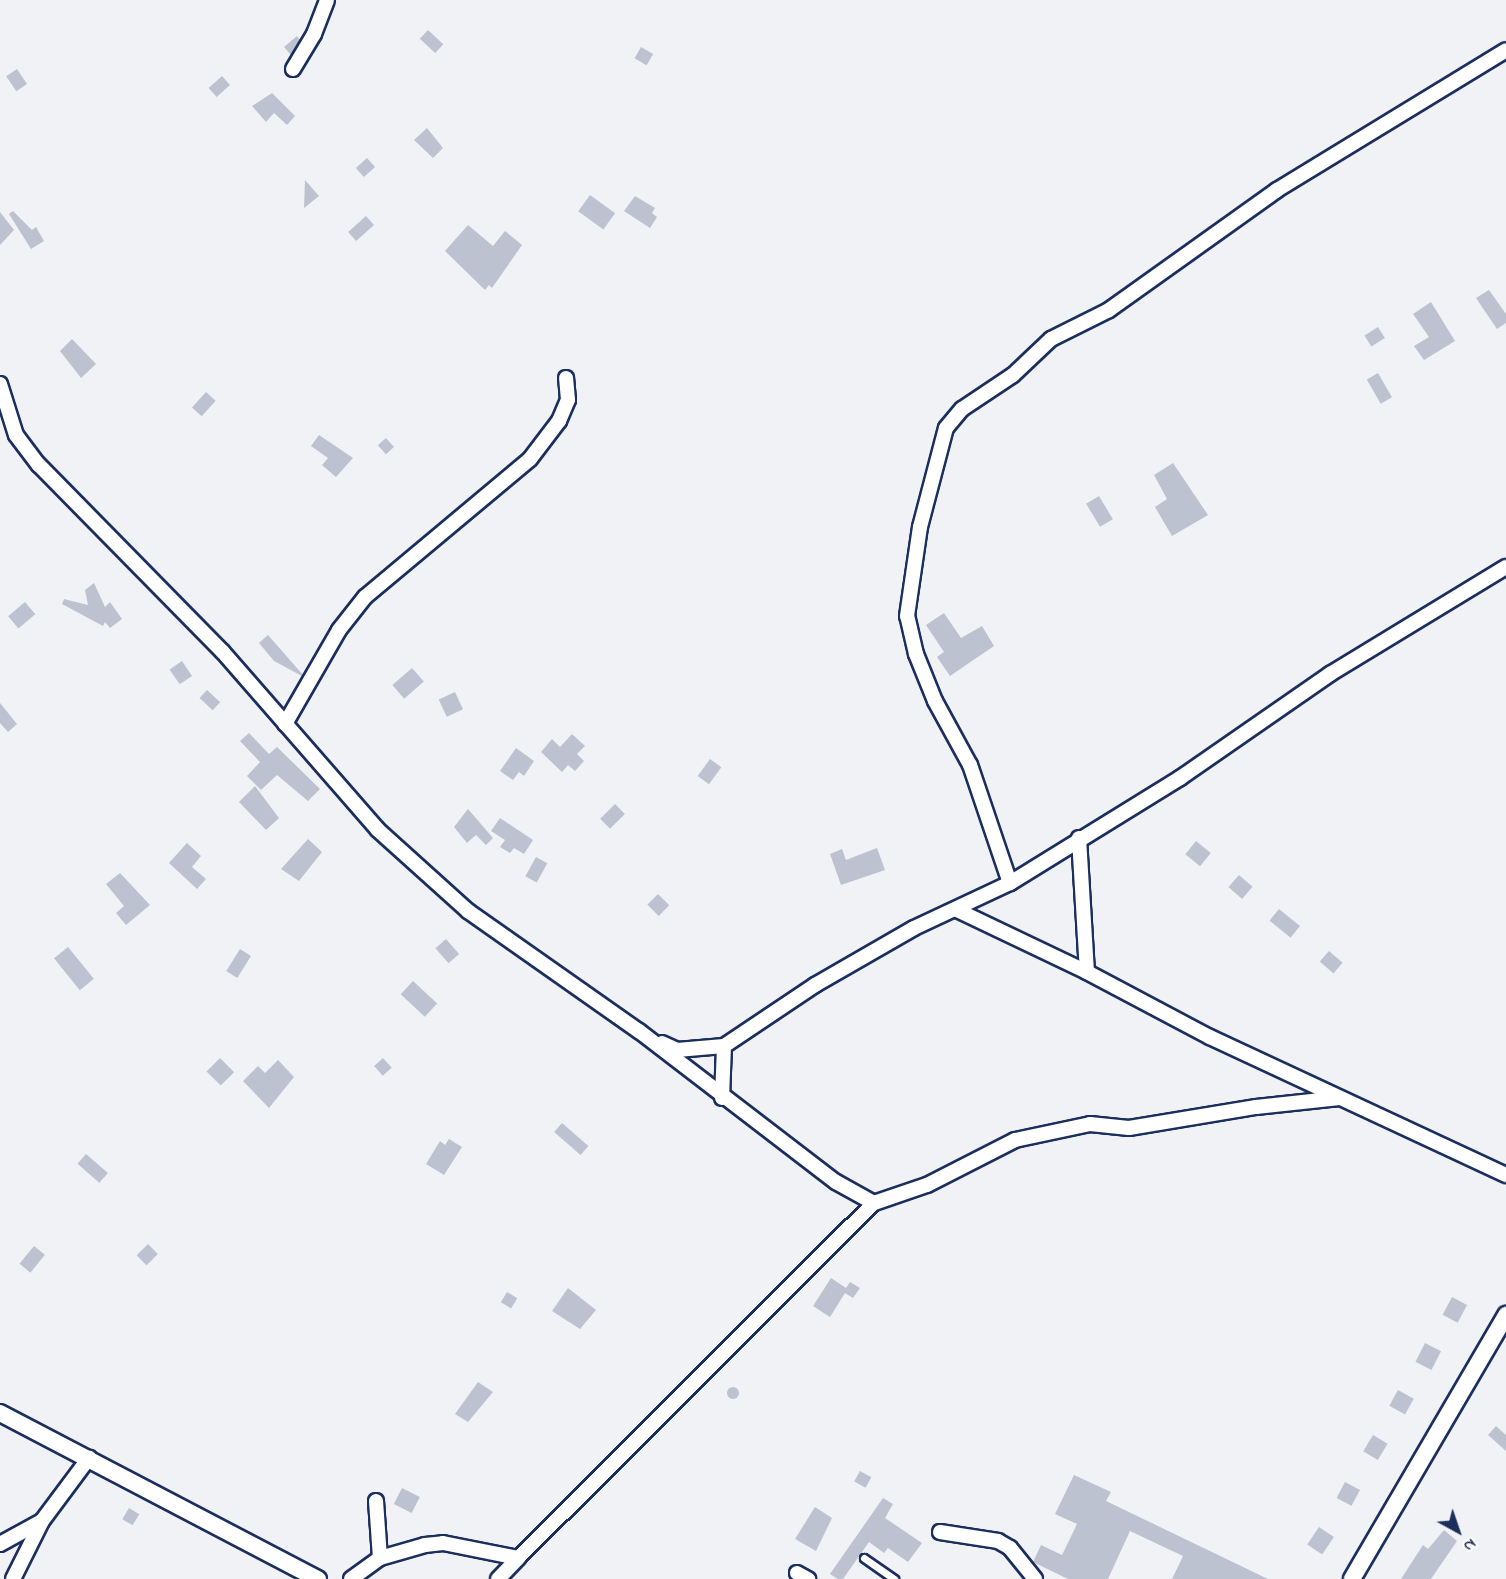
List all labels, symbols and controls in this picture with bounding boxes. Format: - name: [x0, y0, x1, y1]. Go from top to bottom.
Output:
- north arrow: [1428, 1501, 1488, 1561]
- text: N: [1458, 1532, 1481, 1557]

